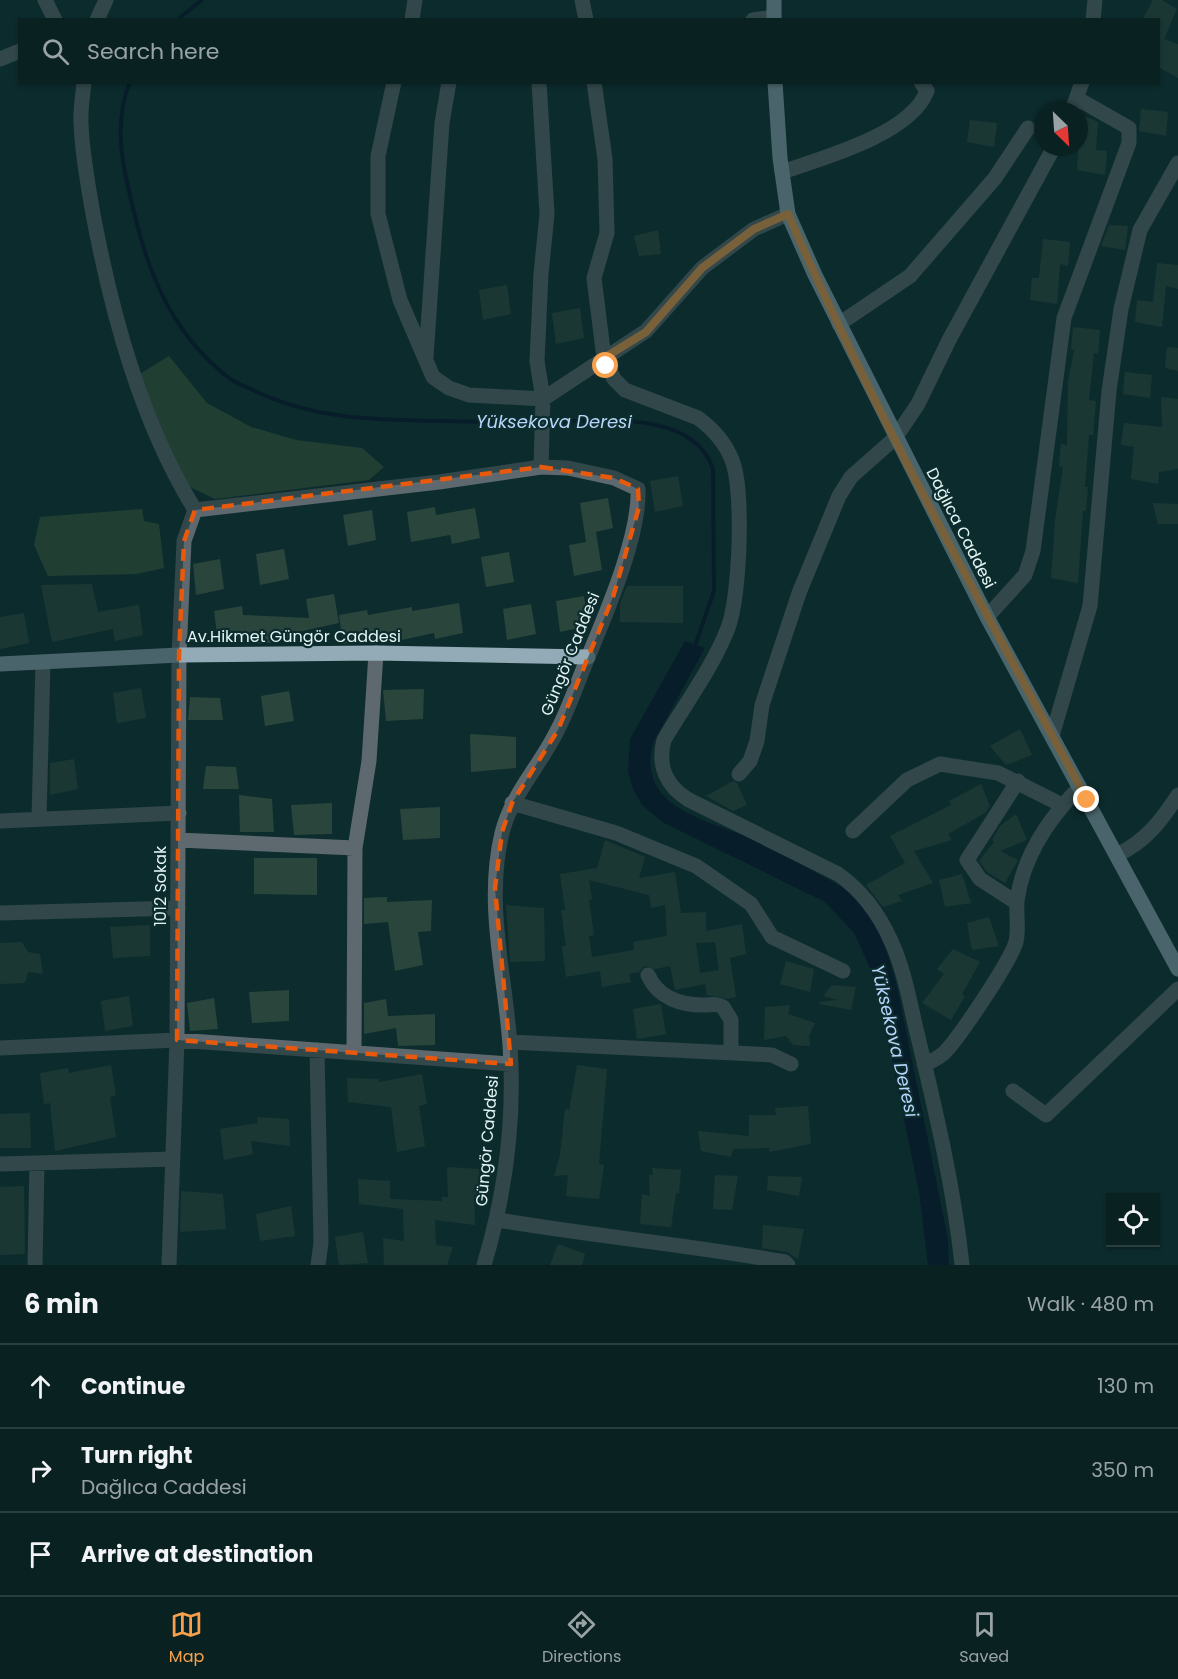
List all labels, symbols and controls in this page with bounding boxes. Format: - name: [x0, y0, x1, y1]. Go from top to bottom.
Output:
- search box: [18, 18, 1160, 84]
- icon: search: [39, 35, 72, 68]
- text: Search here: [87, 36, 220, 67]
- north arrow: [1034, 102, 1088, 156]
- route start: [592, 352, 618, 378]
- water label: Yüksekova Deresi: [476, 409, 632, 434]
- street label: Dağlıca Caddesi: [921, 464, 1001, 592]
- street label: Güngör Caddesi: [535, 589, 605, 719]
- street label: Av.Hikmet Güngör Caddesi: [187, 625, 401, 648]
- route end: [1073, 786, 1099, 812]
- street label: 1012 Sokak: [149, 845, 172, 926]
- water label: Yüksekova Deresi: [865, 962, 925, 1120]
- street label: Güngör Caddesi: [470, 1075, 504, 1207]
- map controls: [1106, 1193, 1160, 1247]
- button: locate: [1106, 1193, 1160, 1247]
- text: 6 min: [24, 1286, 99, 1322]
- text: Walk · 480 m: [1027, 1290, 1154, 1318]
- icon: ahead: [24, 1370, 57, 1403]
- text: Continue: [81, 1371, 185, 1402]
- text: 130 m: [1097, 1372, 1154, 1400]
- text: Turn right: [81, 1440, 192, 1471]
- icon: right: [24, 1454, 57, 1487]
- text: 350 m: [1091, 1456, 1154, 1484]
- text: Dağlıca Caddesi: [81, 1473, 247, 1501]
- icon: arrive: [24, 1538, 57, 1571]
- text: Arrive at destination: [81, 1539, 313, 1570]
- tab: Map: [169, 1608, 204, 1669]
- tab: Directions: [542, 1608, 621, 1669]
- tab: Saved: [959, 1608, 1009, 1669]

